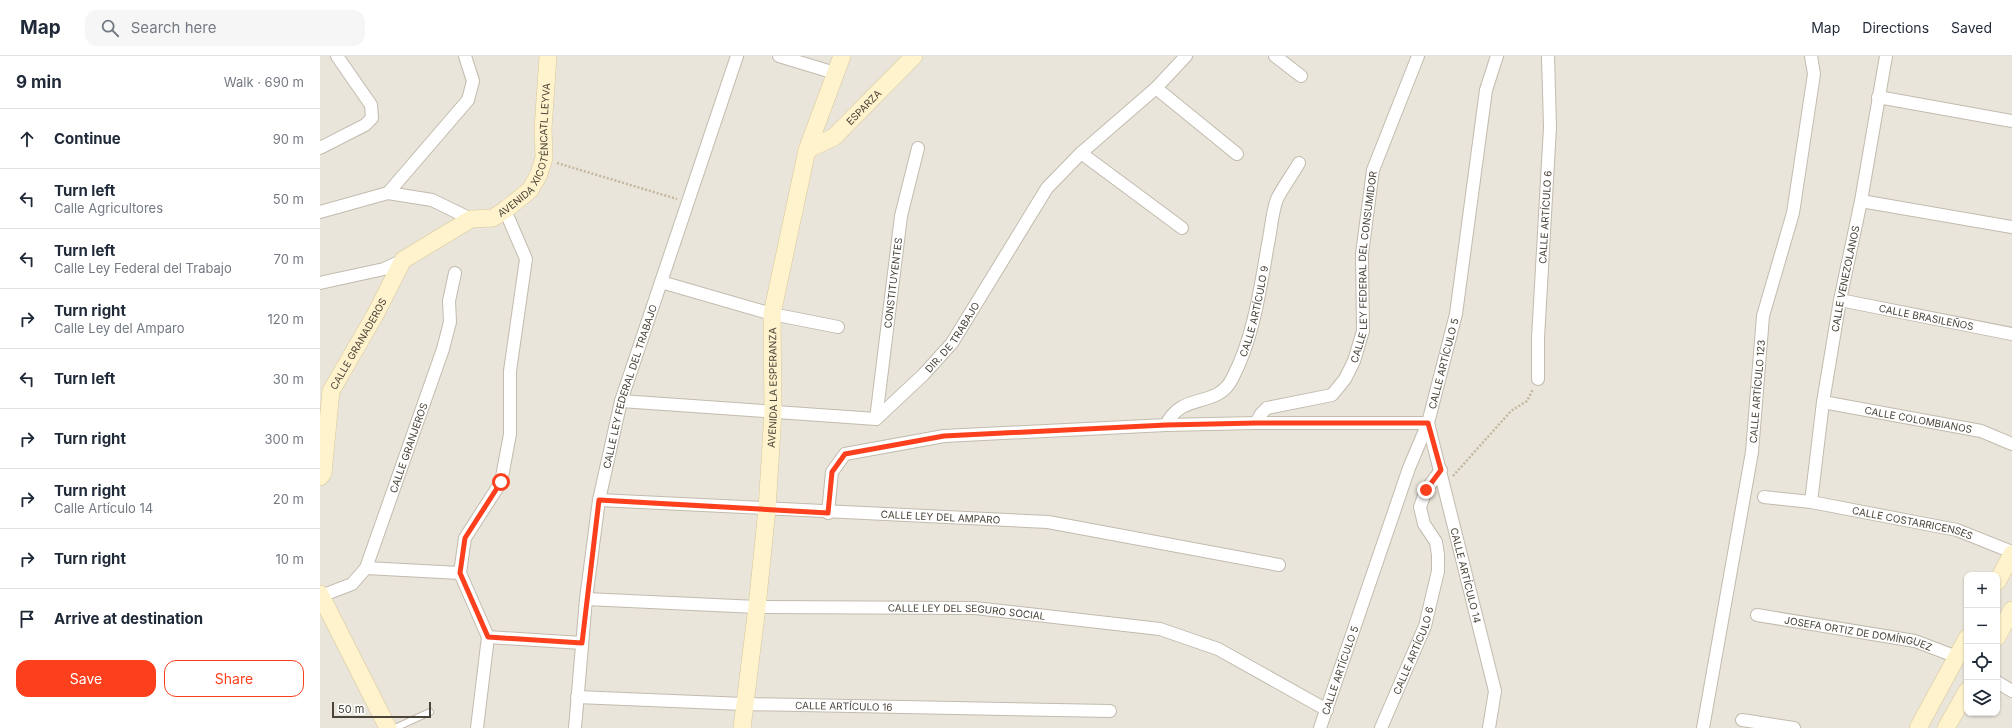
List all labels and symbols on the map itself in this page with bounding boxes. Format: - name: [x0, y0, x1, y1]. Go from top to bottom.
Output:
- street label: AVENIDA XICOTÉNCATL LEYVA: [495, 83, 552, 219]
- street label: ESPARZA: [844, 87, 884, 127]
- street label: CALLE LEY FEDERAL DEL CONSUMIDOR: [1348, 170, 1379, 364]
- street label: CALLE ARTÍCULO 6: [1536, 170, 1554, 264]
- street label: CALLE VENEZOLANOS: [1829, 224, 1862, 333]
- street label: CONSTITUYENTES: [881, 237, 904, 329]
- street label: CALLE ARTÍCULO 9: [1237, 265, 1270, 359]
- street label: CALLE GRANADEROS: [327, 296, 389, 391]
- street label: DIR. DE TRABAJO: [922, 299, 982, 375]
- street label: CALLE LEY FEDERAL DEL TRABAJO: [600, 302, 659, 470]
- street label: CALLE BRASILEÑOS: [1878, 302, 1975, 332]
- street label: CALLE ARTÍCULO 5: [1426, 317, 1461, 410]
- street label: AVENIDA LA ESPERANZA: [765, 327, 779, 448]
- street label: CALLE ARTÍCULO 123: [1747, 339, 1767, 444]
- street label: CALLE GRANJEROS: [387, 401, 430, 494]
- street label: CALLE COLOMBIANOS: [1864, 404, 1973, 435]
- route start: [492, 473, 510, 491]
- route end: [1417, 481, 1435, 499]
- street label: CALLE COSTARRICENSES: [1851, 504, 1975, 542]
- street label: CALLE LEY DEL AMPARO: [880, 508, 1001, 526]
- street label: CALLE ARTÍCULO 14: [1448, 526, 1484, 624]
- street label: CALLE LEY DEL SEGURO SOCIAL: [888, 602, 1046, 622]
- street label: CALLE ARTÍCULO 6: [1390, 605, 1435, 696]
- street label: JOSEFA ORTIZ DE DOMÍNGUEZ: [1783, 614, 1934, 653]
- street label: CALLE ARTÍCULO 5: [1319, 624, 1361, 716]
- street label: CALLE ARTÍCULO 16: [795, 699, 893, 713]
- scale bar: [332, 700, 431, 719]

